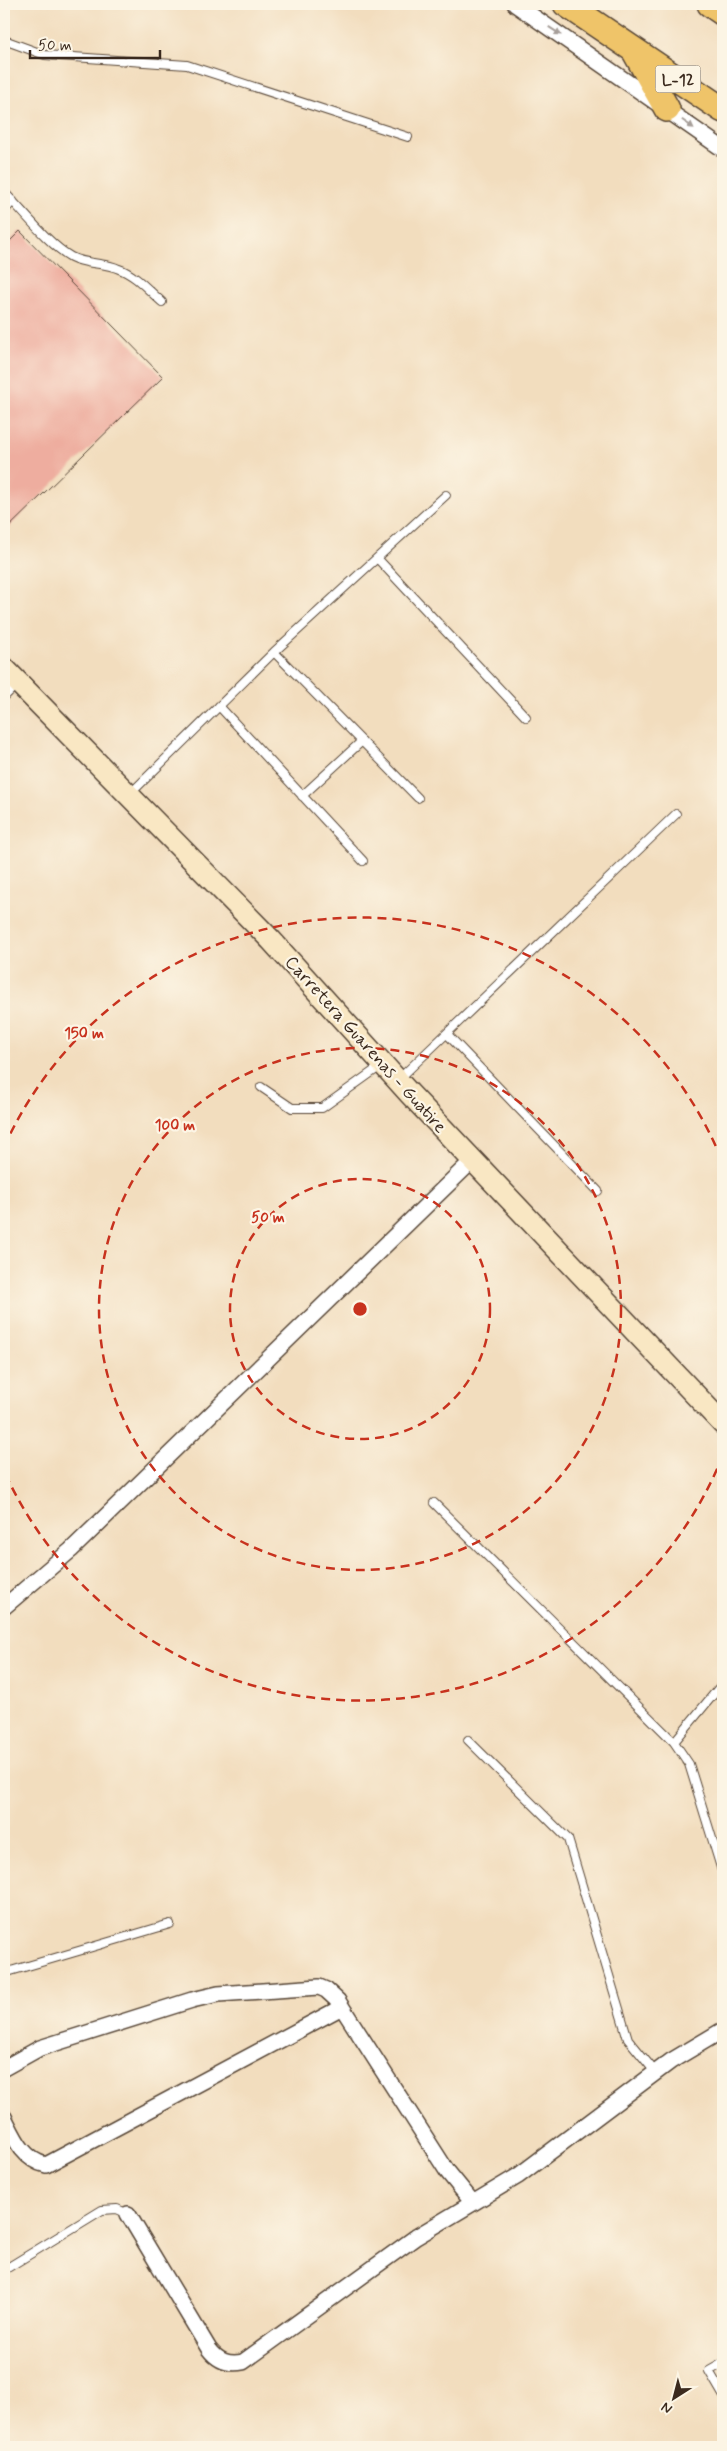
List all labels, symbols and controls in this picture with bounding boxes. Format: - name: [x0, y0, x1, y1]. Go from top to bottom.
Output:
- one-way arrow: [549, 26, 562, 35]
- scale bar: [30, 28, 160, 60]
- text: 50 m: [38, 36, 72, 56]
- road number: L-12: [656, 66, 700, 92]
- one-way arrow: [681, 119, 695, 129]
- street label: Carretera Guarenas - Guatire: [279, 951, 452, 1139]
- text: 150 m: [64, 1024, 104, 1044]
- text: 100 m: [155, 1116, 195, 1136]
- text: 50 m: [251, 1208, 285, 1228]
- centre of rings: [351, 1300, 369, 1318]
- north arrow: [650, 2374, 700, 2424]
- text: N: [658, 2398, 676, 2418]

